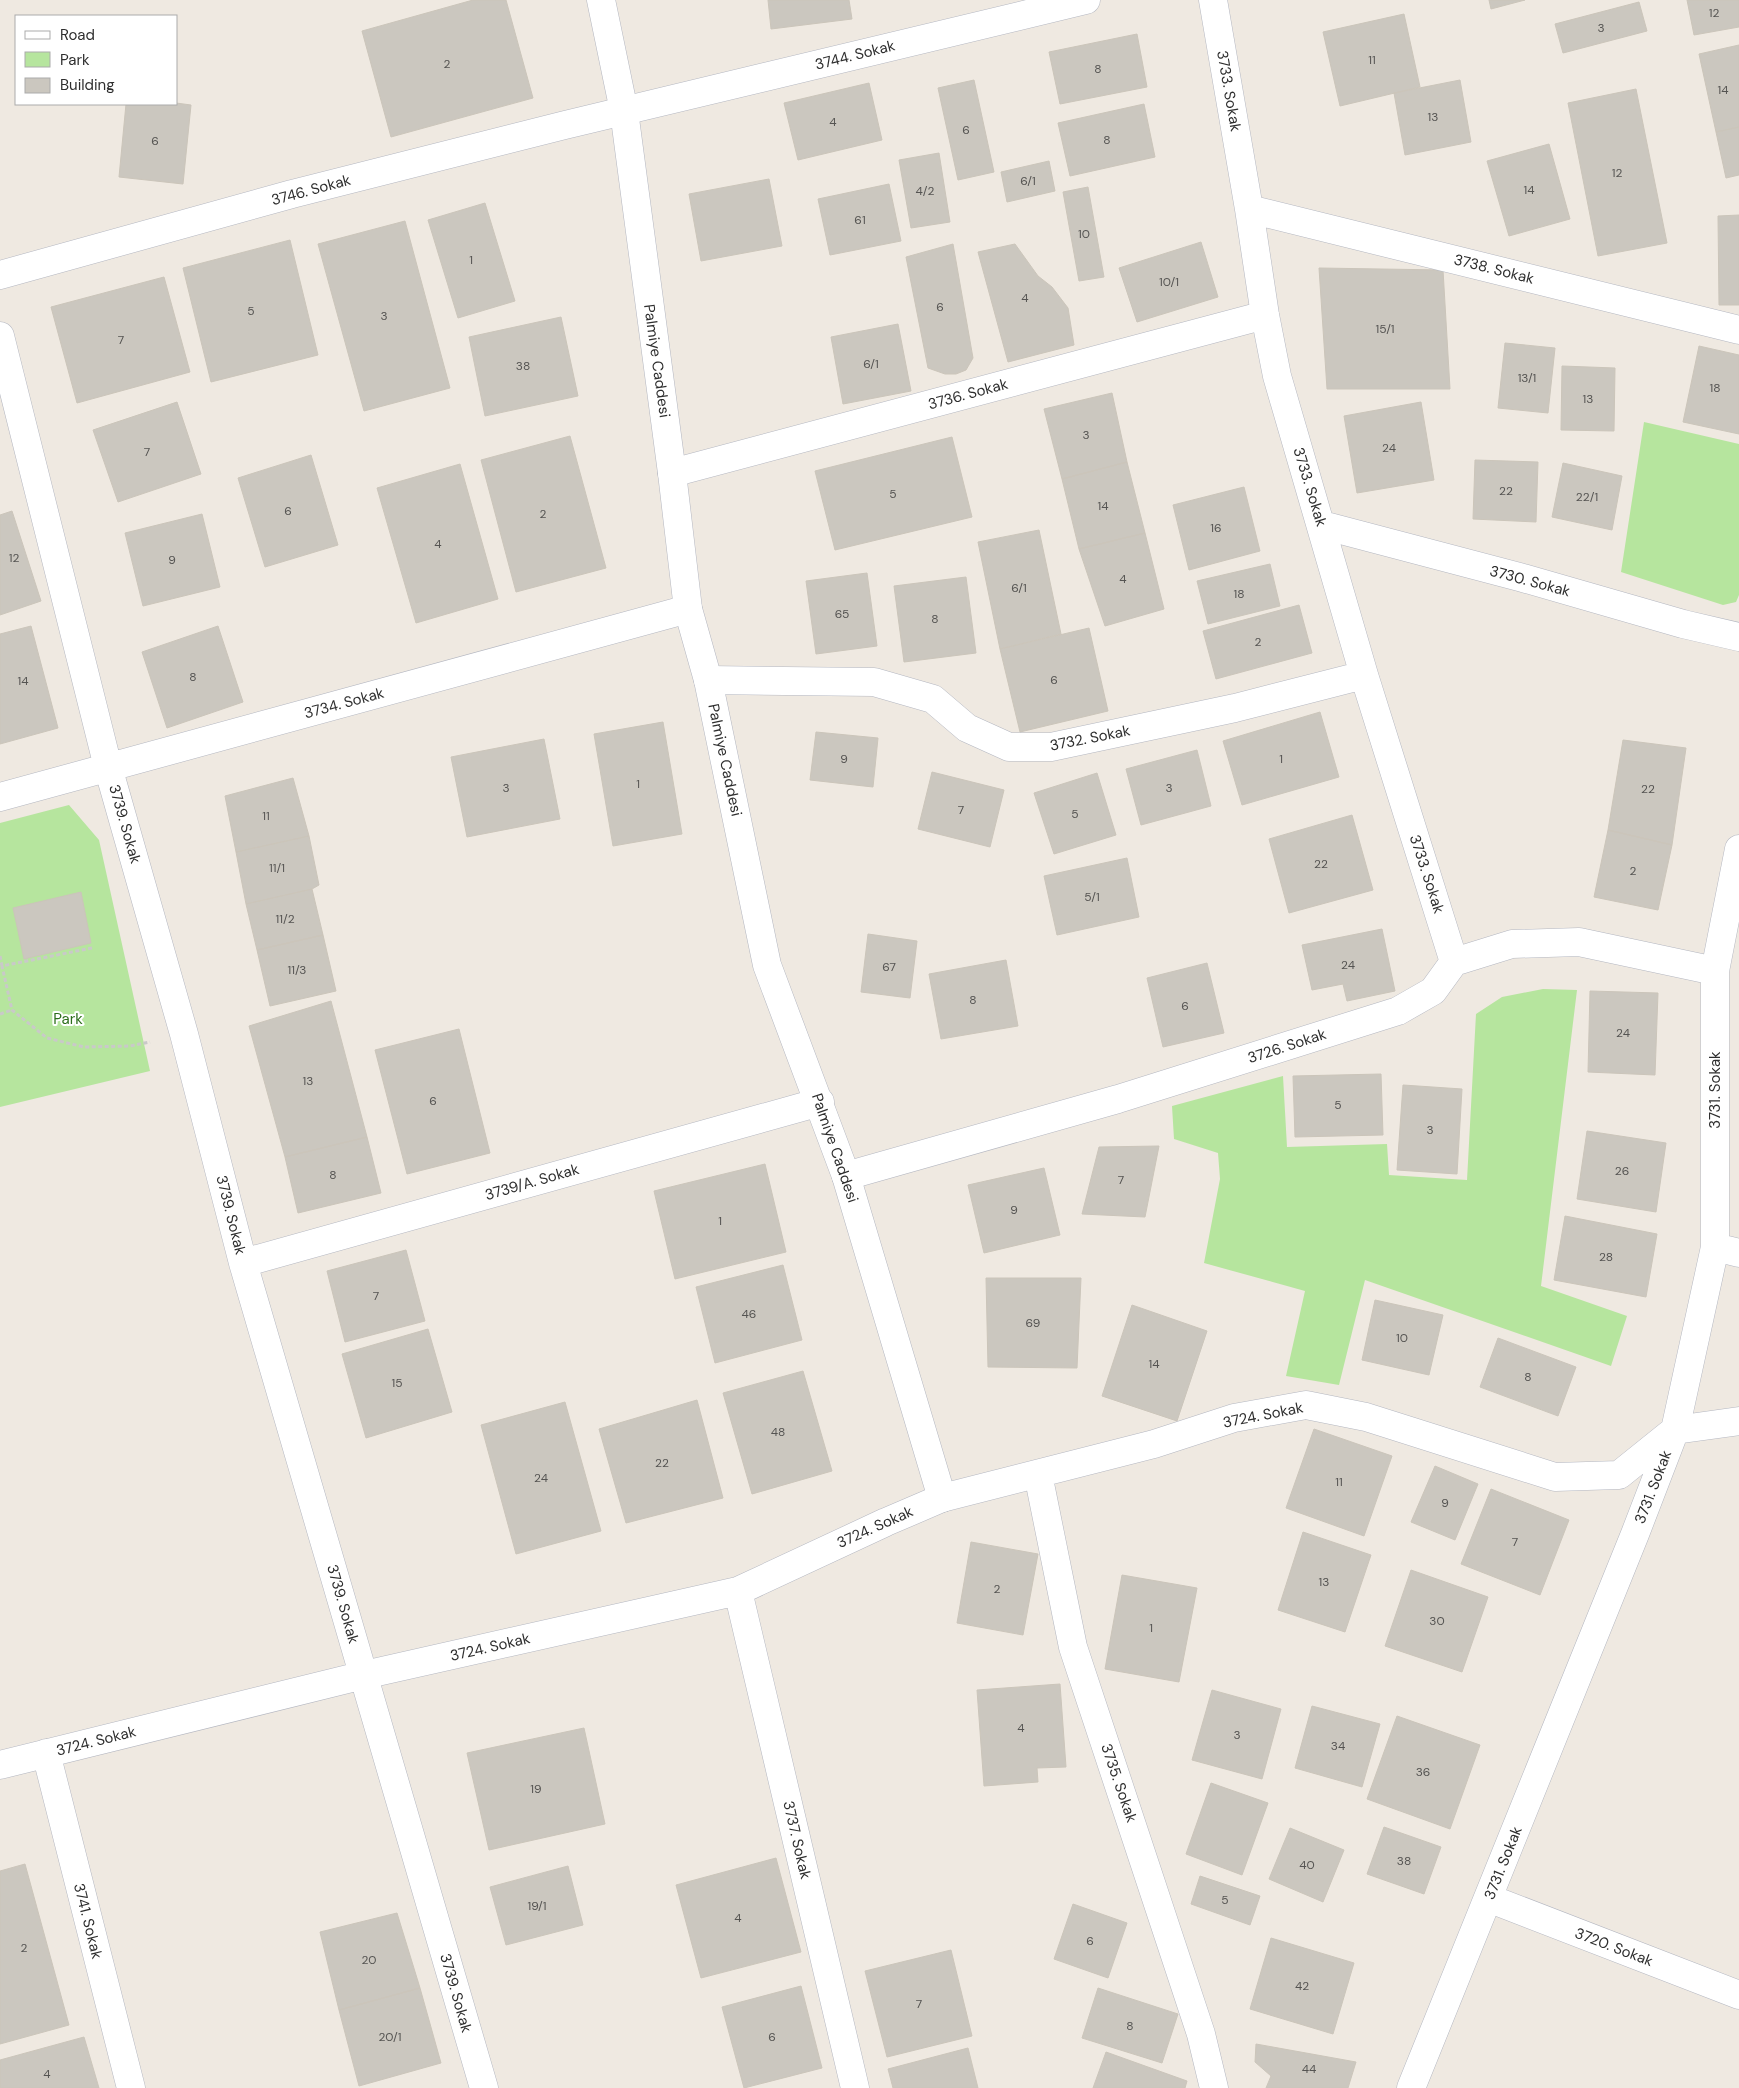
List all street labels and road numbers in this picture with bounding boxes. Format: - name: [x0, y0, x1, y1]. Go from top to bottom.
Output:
- street label: 3744. Sokak: [813, 35, 897, 75]
- street label: 3733. Sokak: [1212, 49, 1246, 133]
- street label: 3746. Sokak: [269, 170, 353, 210]
- street label: 3738. Sokak: [1452, 249, 1537, 289]
- street label: Palmiye Caddesi: [639, 303, 675, 419]
- street label: 3736. Sokak: [926, 374, 1010, 414]
- street label: 3733. Sokak: [1288, 445, 1332, 529]
- street label: 3730. Sokak: [1488, 561, 1573, 601]
- street label: 3734. Sokak: [302, 683, 387, 723]
- street label: Palmiye Caddesi: [703, 702, 747, 818]
- street label: 3732. Sokak: [1048, 720, 1132, 756]
- street label: 3739. Sokak: [104, 782, 146, 866]
- street label: 3733. Sokak: [1405, 832, 1449, 916]
- street label: 3726. Sokak: [1245, 1024, 1329, 1068]
- street label: 3731. Sokak: [1705, 1051, 1725, 1129]
- street label: Palmiye Caddesi: [807, 1091, 863, 1205]
- street label: 3739/A. Sokak: [483, 1159, 582, 1205]
- street label: 3739. Sokak: [211, 1173, 251, 1257]
- street label: 3724. Sokak: [1221, 1397, 1305, 1433]
- street label: 3731. Sokak: [1630, 1447, 1676, 1527]
- street label: 3724. Sokak: [834, 1501, 917, 1553]
- street label: 3739. Sokak: [322, 1562, 364, 1646]
- street label: 3724. Sokak: [448, 1628, 532, 1666]
- street label: 3724. Sokak: [54, 1721, 138, 1761]
- street label: 3735. Sokak: [1096, 1741, 1142, 1825]
- street label: 3737. Sokak: [778, 1799, 816, 1882]
- street label: 3731. Sokak: [1479, 1823, 1527, 1903]
- street label: 3741. Sokak: [69, 1881, 107, 1961]
- street label: 3720. Sokak: [1572, 1923, 1656, 1971]
- street label: 3739. Sokak: [435, 1951, 477, 2035]

